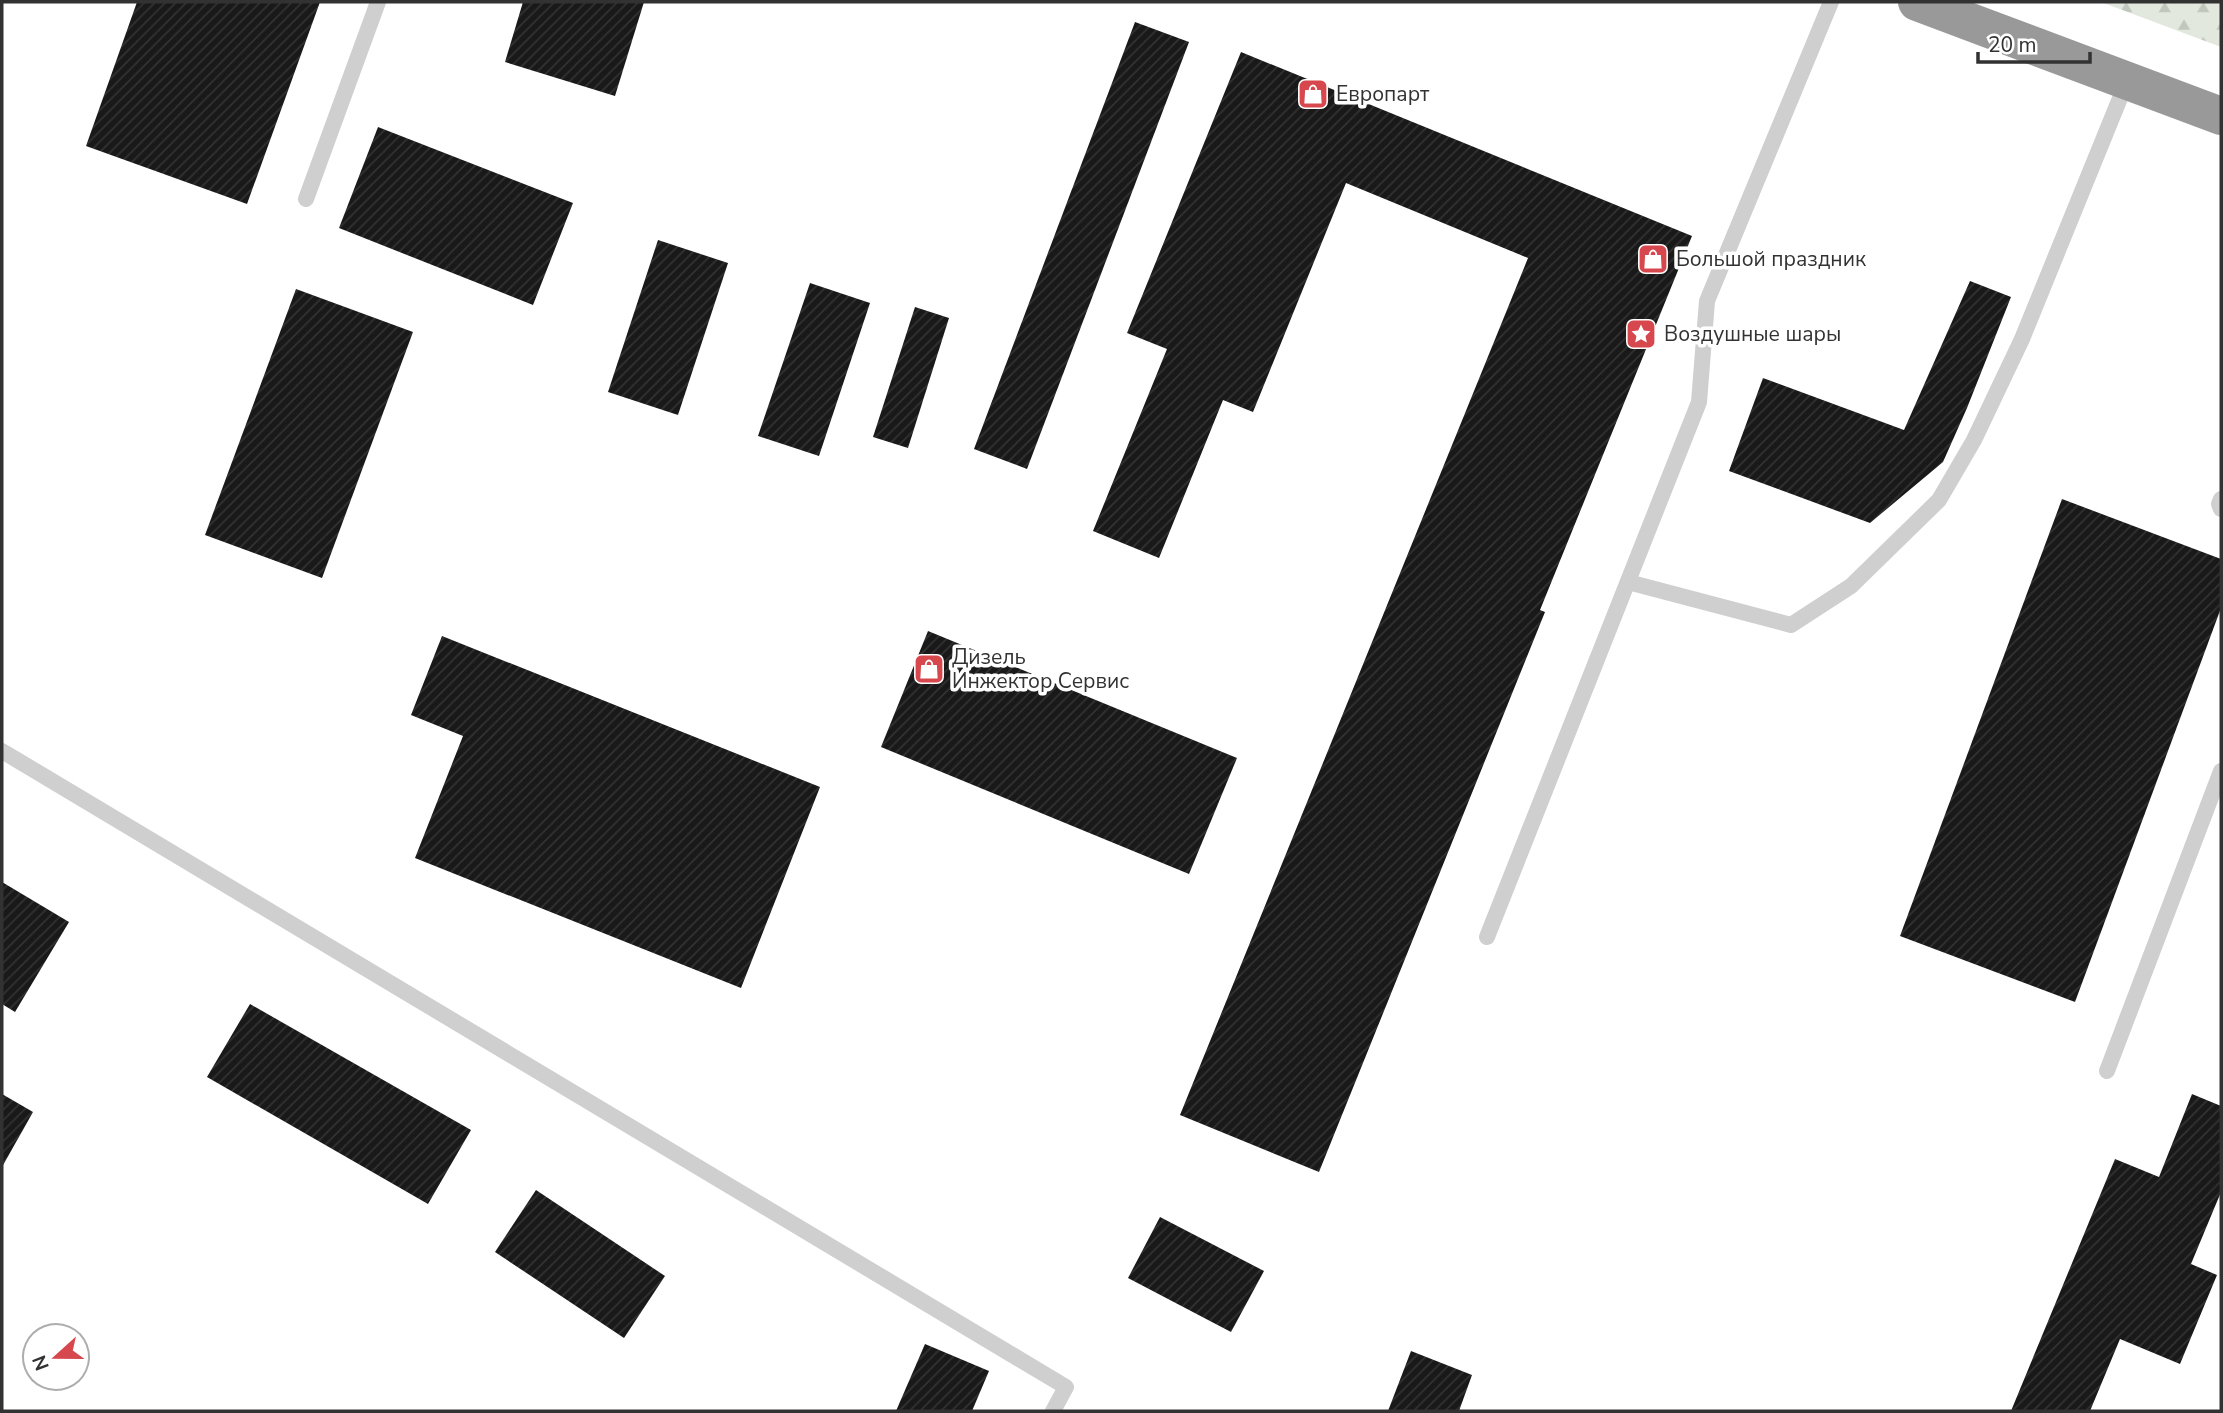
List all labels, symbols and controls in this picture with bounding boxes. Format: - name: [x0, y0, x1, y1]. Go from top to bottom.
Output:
- scale bar: [1978, 21, 2090, 65]
- text: 20 m: [1988, 31, 2037, 59]
- shop icon: Европарт: [1296, 77, 1330, 111]
- place label: Европарт: [1336, 80, 1430, 108]
- shop icon: Большой праздник: [1636, 242, 1670, 276]
- place label: Большой праздник: [1676, 245, 1867, 273]
- place icon: Воздушные шары: [1624, 317, 1658, 351]
- place label: Воздушные шары: [1664, 320, 1841, 348]
- place label: Дизель Инжектор Сервис: [952, 643, 1129, 695]
- shop icon: Дизель Инжектор Сервис: [912, 652, 946, 686]
- north arrow: [21, 1322, 91, 1392]
- text: N: [26, 1351, 56, 1374]

